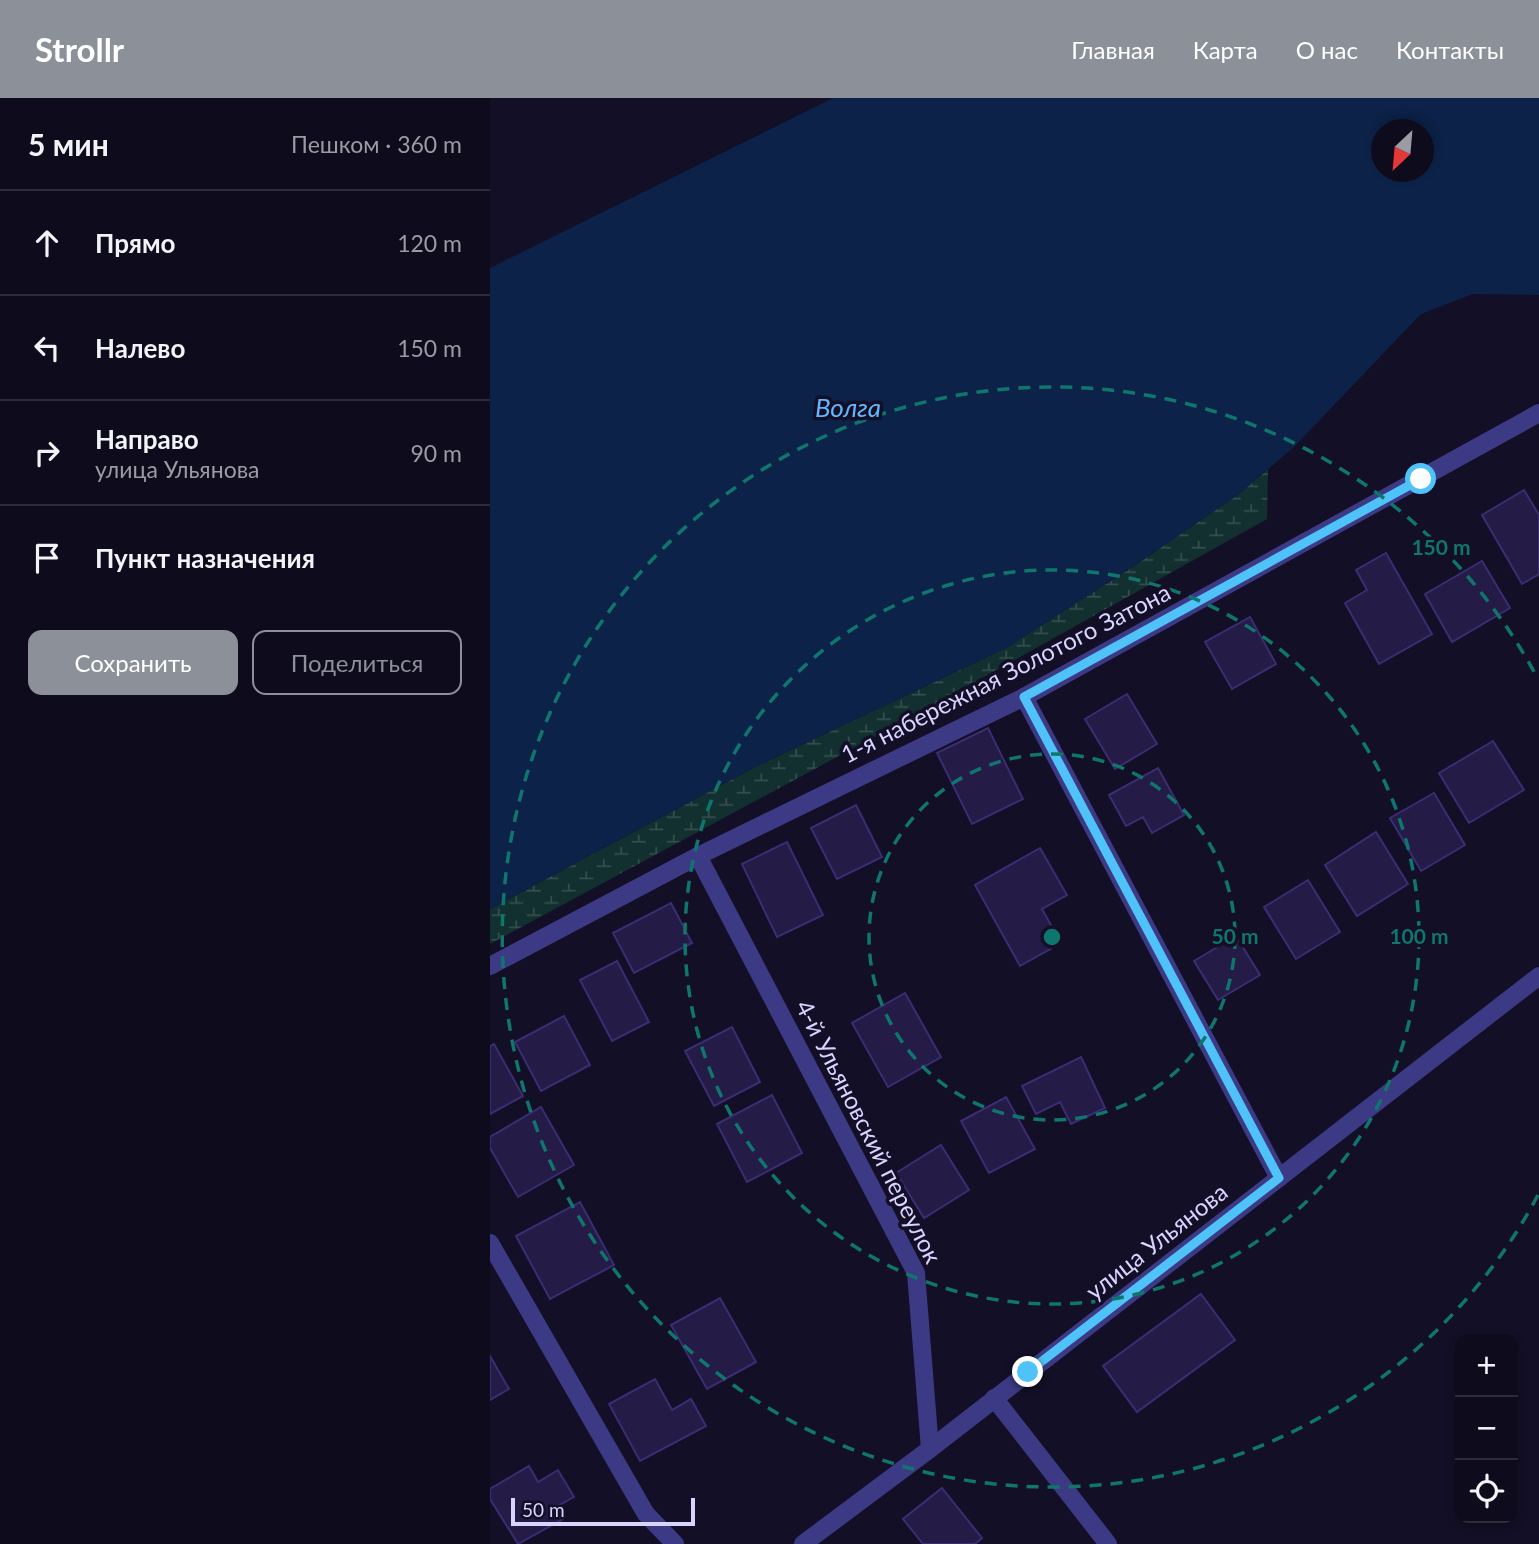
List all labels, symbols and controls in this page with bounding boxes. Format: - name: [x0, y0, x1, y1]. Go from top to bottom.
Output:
- text: Strollr: [35, 29, 124, 69]
- text: Главная: [1071, 35, 1155, 64]
- text: Карта: [1193, 35, 1258, 64]
- text: О нас: [1296, 35, 1358, 64]
- text: Контакты: [1396, 35, 1504, 64]
- north arrow: [1371, 119, 1434, 182]
- text: 5 мин: [28, 126, 109, 162]
- text: Пешком · 360 m: [291, 130, 462, 158]
- icon: ahead: [28, 224, 66, 262]
- text: Прямо: [95, 227, 176, 259]
- text: 120 m: [397, 229, 462, 257]
- icon: left: [28, 329, 66, 367]
- text: Налево: [95, 332, 185, 364]
- text: 150 m: [397, 334, 462, 362]
- water label: Волга: [815, 391, 881, 423]
- text: Направо: [95, 423, 199, 455]
- icon: right: [28, 434, 66, 472]
- text: 90 m: [411, 439, 462, 467]
- text: улица Ульянова: [95, 455, 260, 483]
- route start: [1405, 463, 1436, 494]
- text: 150 m: [1411, 534, 1471, 559]
- icon: arrive: [28, 539, 66, 577]
- text: Пункт назначения: [95, 542, 315, 574]
- street label: 1-я набережная Золотого Затона: [836, 577, 1175, 769]
- button: Сохранить: [28, 630, 238, 695]
- button: Поделиться: [252, 630, 462, 695]
- text: 50 m: [1211, 923, 1259, 948]
- text: 100 m: [1389, 923, 1449, 948]
- centre of rings: [1040, 925, 1064, 949]
- street label: 4-й Ульяновский переулок: [790, 995, 949, 1268]
- street label: улица Ульянова: [1080, 1177, 1233, 1305]
- map controls: [1455, 1334, 1518, 1523]
- button: +: [1455, 1334, 1518, 1397]
- route end: [1012, 1356, 1043, 1387]
- button: −: [1455, 1397, 1518, 1460]
- button: locate: [1455, 1460, 1518, 1523]
- scale bar: [511, 1495, 695, 1527]
- text: 50 m: [522, 1498, 565, 1521]

